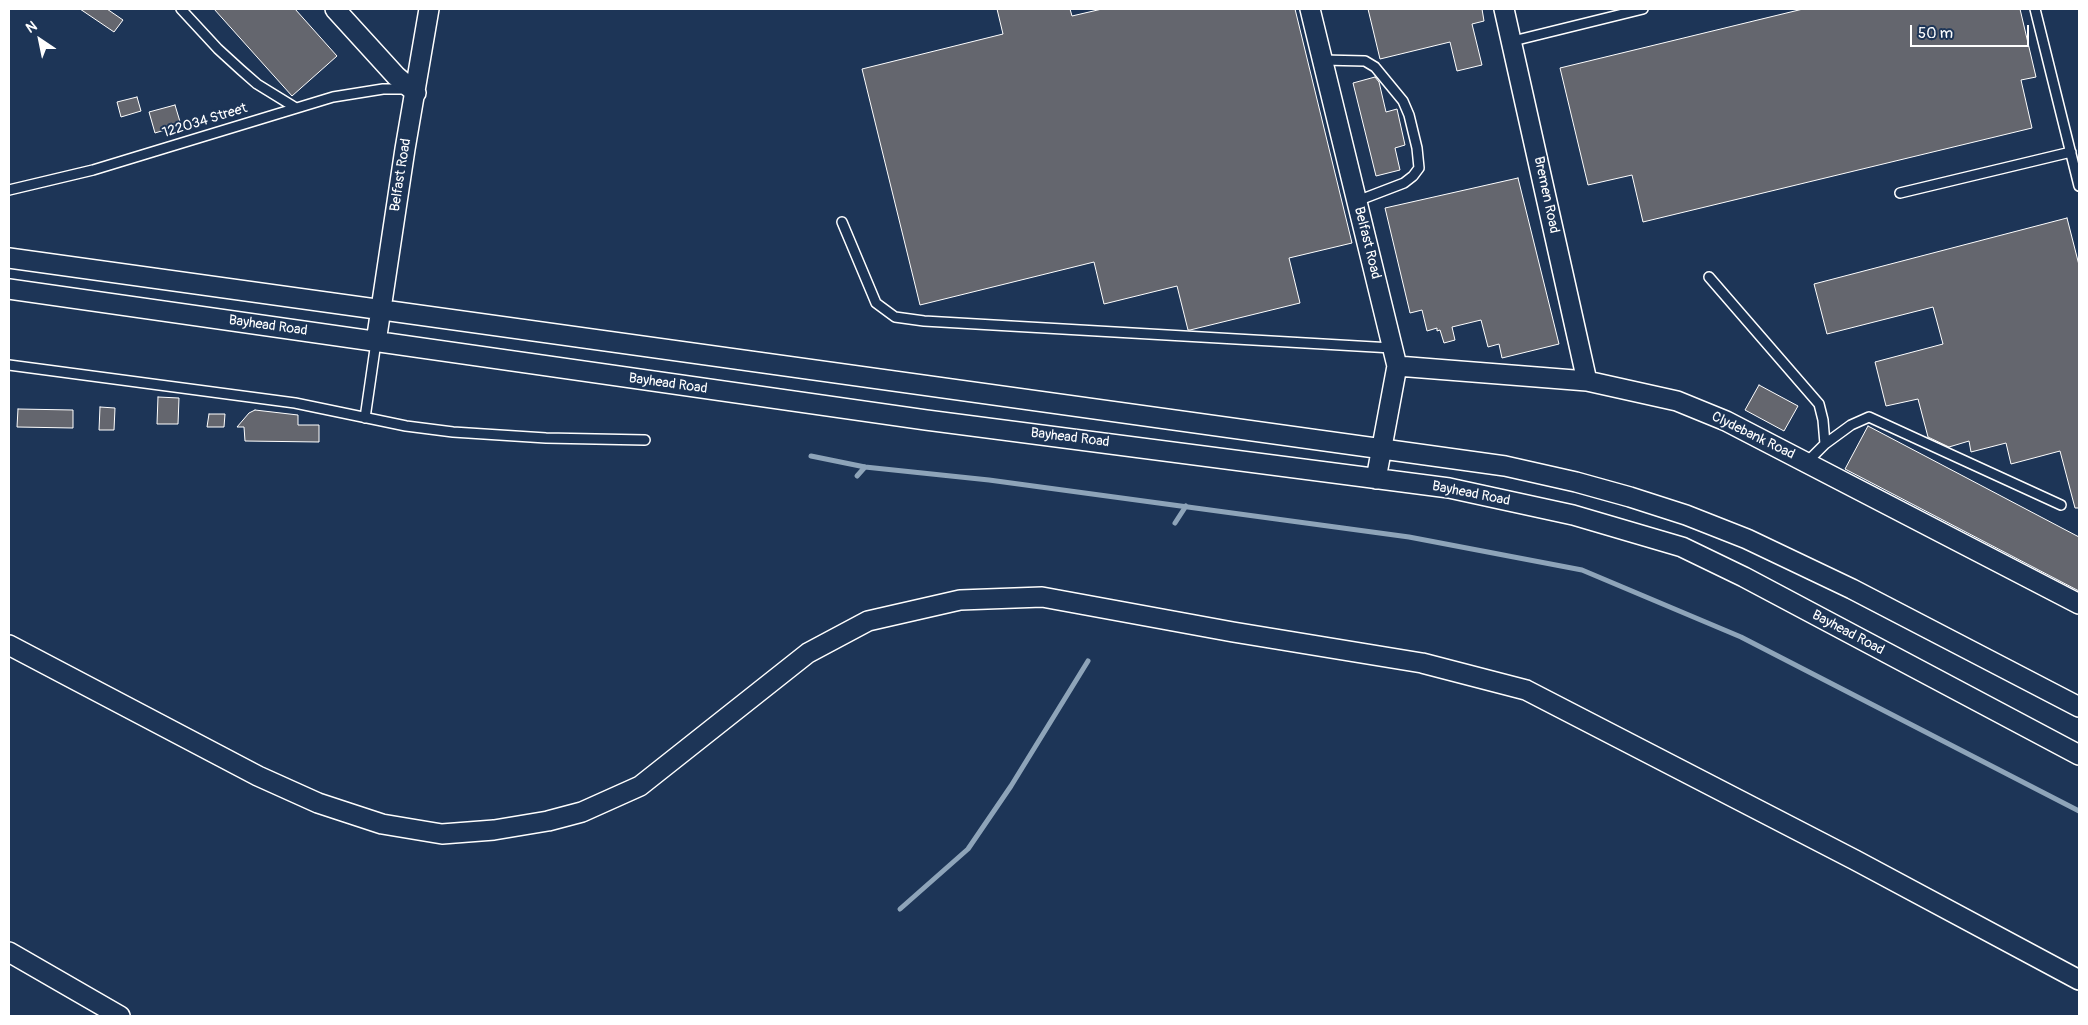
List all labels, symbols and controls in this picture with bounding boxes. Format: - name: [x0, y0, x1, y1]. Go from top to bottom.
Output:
- north arrow: [15, 15, 65, 65]
- scale bar: [1913, 15, 2032, 47]
- text: N: [23, 17, 40, 37]
- text: 50 m: [1918, 24, 1953, 43]
- street label: 122034 Street: [161, 100, 249, 142]
- street label: Belfast Road: [387, 137, 415, 213]
- street label: Bremen Road: [1530, 155, 1562, 235]
- street label: Belfast Road: [1350, 205, 1384, 281]
- street label: Bayhead Road: [228, 312, 308, 340]
- street label: Bayhead Road: [628, 370, 708, 398]
- street label: Clydebank Road: [1709, 409, 1797, 463]
- street label: Bayhead Road: [1030, 425, 1110, 451]
- street label: Bayhead Road: [1430, 478, 1512, 510]
- street label: Bayhead Road: [1809, 607, 1887, 659]

